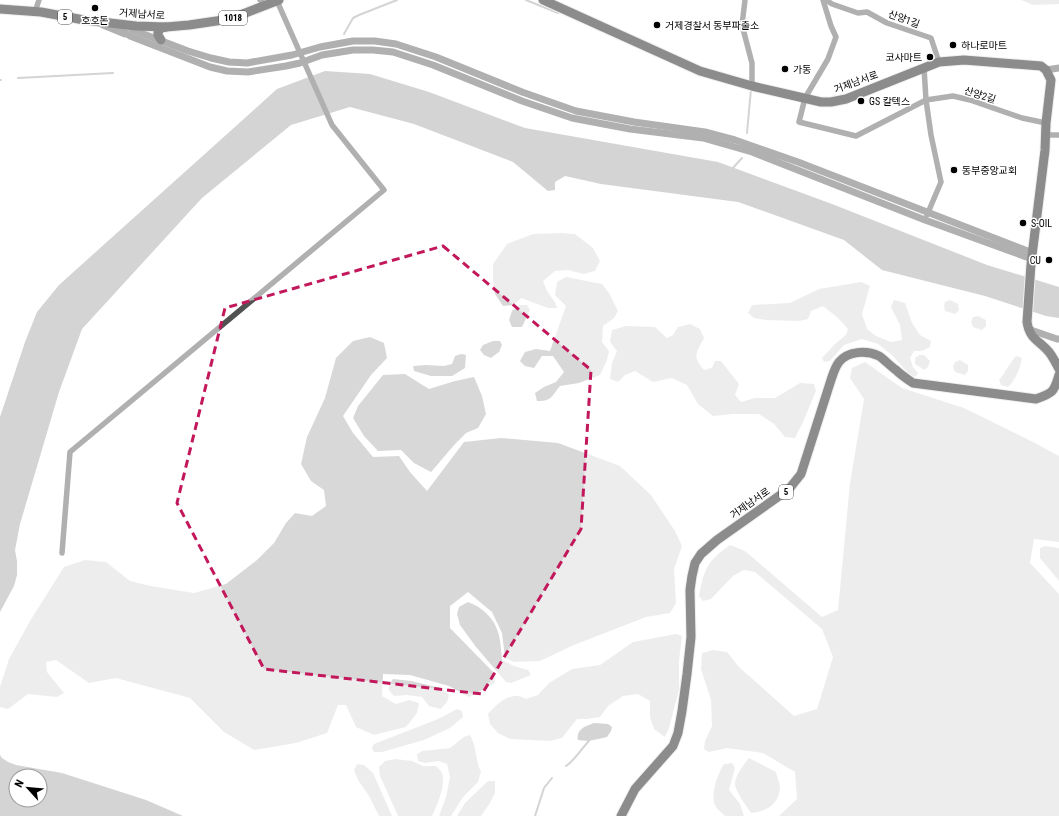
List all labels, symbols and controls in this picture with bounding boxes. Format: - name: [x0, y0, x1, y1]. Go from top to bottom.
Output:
- marker: 호호돈: [90, 3, 100, 13]
- street label: 거제남서로: [119, 7, 165, 21]
- street label: 산양1길: [887, 8, 921, 30]
- road number: 5: [58, 10, 72, 24]
- road number: 1018: [219, 11, 247, 25]
- place label: 호호돈: [81, 15, 109, 26]
- marker: 거제경찰서 동부파출소: [652, 20, 662, 30]
- place label: 거제경찰서 동부파출소: [665, 20, 759, 31]
- marker: 하나로마트: [948, 40, 958, 50]
- place label: 하나로마트: [961, 40, 1007, 51]
- place label: 코사마트: [885, 52, 922, 63]
- marker: 코사마트: [925, 52, 935, 62]
- marker: 가동: [780, 64, 790, 74]
- place label: 가동: [793, 64, 811, 75]
- street label: 거제남서로: [833, 69, 879, 95]
- street label: 산양2길: [963, 85, 997, 105]
- marker: GS 칼텍스: [856, 96, 866, 106]
- place label: GS 칼텍스: [869, 96, 910, 107]
- marker: 동부중앙교회: [949, 165, 959, 175]
- place label: 동부중앙교회: [962, 165, 1017, 176]
- marker: S-OIL: [1018, 218, 1028, 228]
- place label: S-OIL: [1031, 218, 1052, 229]
- place label: CU: [1030, 255, 1041, 266]
- marker: CU: [1044, 255, 1054, 265]
- street label: 거제남서로: [728, 485, 772, 521]
- road number: 5: [779, 485, 793, 499]
- north arrow: [8, 768, 48, 808]
- text: N: [12, 778, 27, 790]

